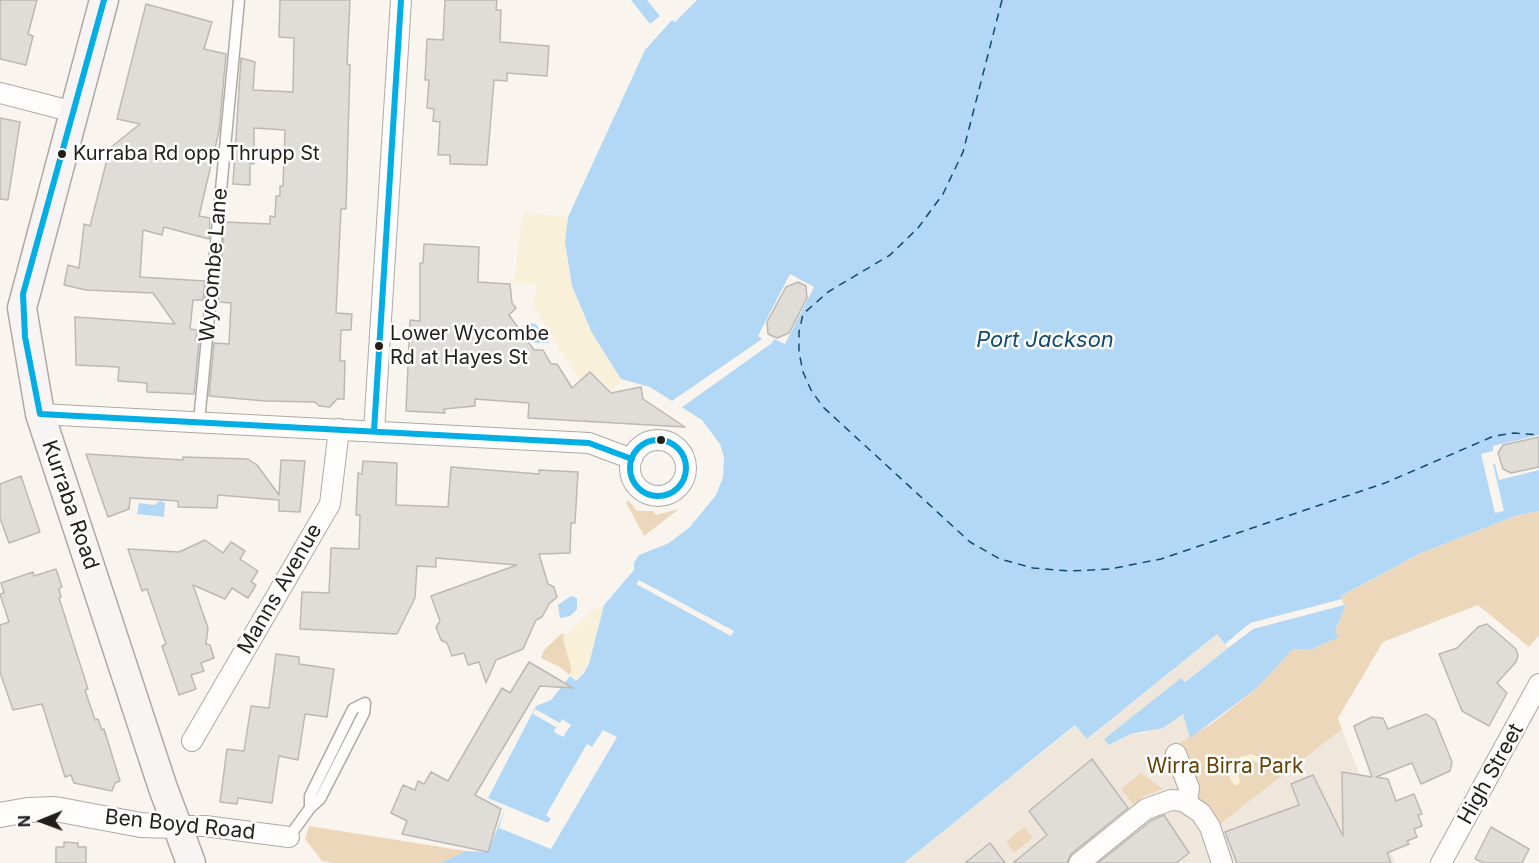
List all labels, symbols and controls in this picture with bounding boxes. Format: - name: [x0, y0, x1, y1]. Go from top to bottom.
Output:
- place label: Kurraba Rd opp Thrupp St: [73, 142, 320, 166]
- marker: Kurraba Rd opp Thrupp St: [56, 148, 68, 160]
- street label: Wycombe Lane: [195, 187, 233, 343]
- place label: Lower Wycombe Rd at Hayes St: [390, 322, 549, 369]
- water label: Port Jackson: [976, 327, 1114, 353]
- marker: Lower Wycombe Rd at Hayes St: [373, 340, 385, 352]
- unlabelled marker: [655, 434, 667, 446]
- street label: Kurraba Road: [36, 437, 104, 573]
- street label: Manns Avenue: [233, 519, 327, 659]
- street label: High Street: [1453, 719, 1529, 829]
- park label: Wirra Birra Park: [1146, 754, 1304, 780]
- north arrow: [12, 791, 72, 851]
- street label: Ben Boyd Road: [104, 805, 256, 845]
- text: N: [14, 815, 34, 828]

